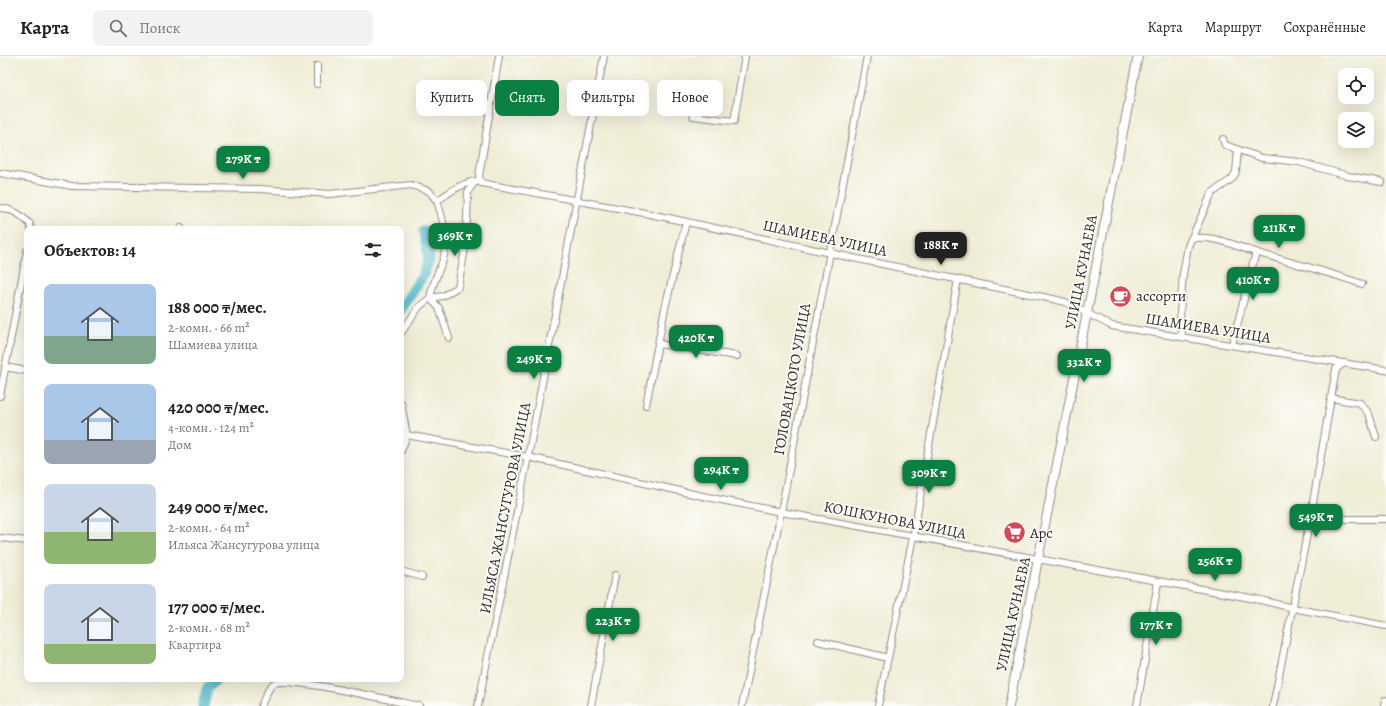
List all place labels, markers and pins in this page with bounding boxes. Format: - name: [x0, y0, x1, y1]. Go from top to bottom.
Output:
- pin: 279K ₸: [210, 146, 276, 180]
- pin: 211K ₸: [1246, 215, 1312, 249]
- pin: 369K ₸: [422, 223, 488, 257]
- pin: 188K ₸: [908, 232, 974, 266]
- pin: 410K ₸: [1220, 267, 1286, 301]
- cafe icon: ассорти: [1108, 283, 1134, 309]
- place label: ассорти: [1136, 286, 1187, 306]
- pin: 420K ₸: [663, 325, 729, 359]
- pin: 249K ₸: [501, 346, 567, 380]
- pin: 332K ₸: [1051, 349, 1117, 383]
- pin: 294K ₸: [688, 457, 754, 491]
- pin: 309K ₸: [896, 460, 962, 494]
- pin: 549K ₸: [1283, 504, 1349, 538]
- supermarket icon: Арс: [1001, 520, 1027, 546]
- place label: Арс: [1029, 523, 1053, 543]
- pin: 256K ₸: [1182, 548, 1248, 582]
- pin: 223K ₸: [580, 608, 646, 642]
- pin: 177K ₸: [1123, 612, 1189, 646]

